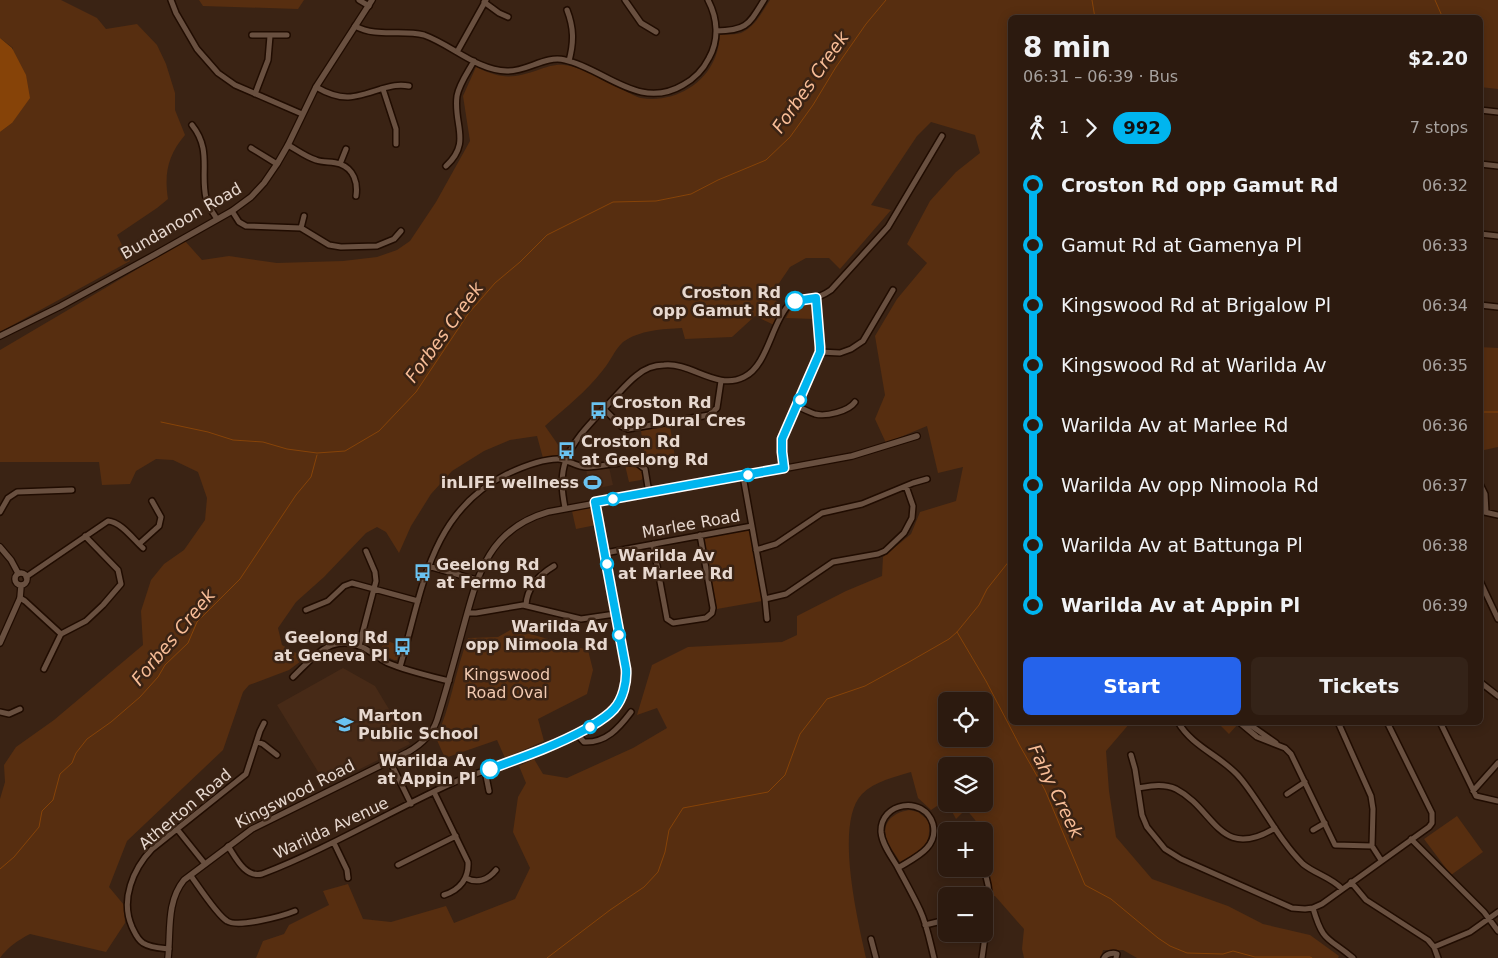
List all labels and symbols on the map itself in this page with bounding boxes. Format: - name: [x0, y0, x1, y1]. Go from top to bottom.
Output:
- water label: Forbes Creek: [767, 26, 854, 137]
- street label: Bundanoon Road: [117, 179, 245, 263]
- water label: Forbes Creek: [401, 276, 488, 386]
- place label: Croston Rd opp Gamut Rd: [653, 283, 781, 320]
- marker: Croston Rd opp Gamut Rd: [785, 291, 805, 311]
- place label: Croston Rd opp Dural Cres: [612, 393, 746, 430]
- unlabelled marker: [793, 393, 807, 407]
- bus stop icon: Croston Rd opp Dural Cres: [588, 401, 608, 421]
- place label: Croston Rd at Geelong Rd: [581, 432, 709, 469]
- bus stop icon: Croston Rd at Geelong Rd: [557, 440, 577, 460]
- unlabelled marker: [741, 468, 755, 482]
- sports icon: inLIFE wellness: [583, 472, 603, 492]
- place label: inLIFE wellness: [441, 473, 579, 492]
- unlabelled marker: [606, 492, 620, 506]
- street label: Marlee Road: [640, 506, 742, 542]
- place label: Warilda Av at Marlee Rd: [618, 546, 733, 583]
- place label: Geelong Rd at Fermo Rd: [436, 555, 546, 592]
- marker: Warilda Av at Marlee Rd: [600, 557, 614, 571]
- bus stop icon: Geelong Rd at Fermo Rd: [412, 563, 432, 583]
- water label: Forbes Creek: [127, 584, 220, 689]
- place label: Warilda Av opp Nimoola Rd: [465, 617, 609, 654]
- place label: Geelong Rd at Geneva Pl: [274, 628, 388, 665]
- marker: Warilda Av opp Nimoola Rd: [612, 628, 626, 642]
- bus stop icon: Geelong Rd at Geneva Pl: [392, 636, 412, 656]
- park label: Kingswood Road Oval: [464, 665, 550, 702]
- place label: Marton Public School: [358, 706, 478, 743]
- school or university icon: Marton Public School: [334, 714, 354, 734]
- unlabelled marker: [583, 720, 597, 734]
- water label: Fahy Creek: [1024, 741, 1088, 843]
- place label: Warilda Av at Appin Pl: [377, 751, 477, 788]
- street label: Kingswood Road: [232, 756, 358, 832]
- marker: Warilda Av at Appin Pl: [480, 759, 500, 779]
- street label: Atherton Road: [135, 765, 235, 853]
- street label: Warilda Avenue: [271, 793, 391, 863]

